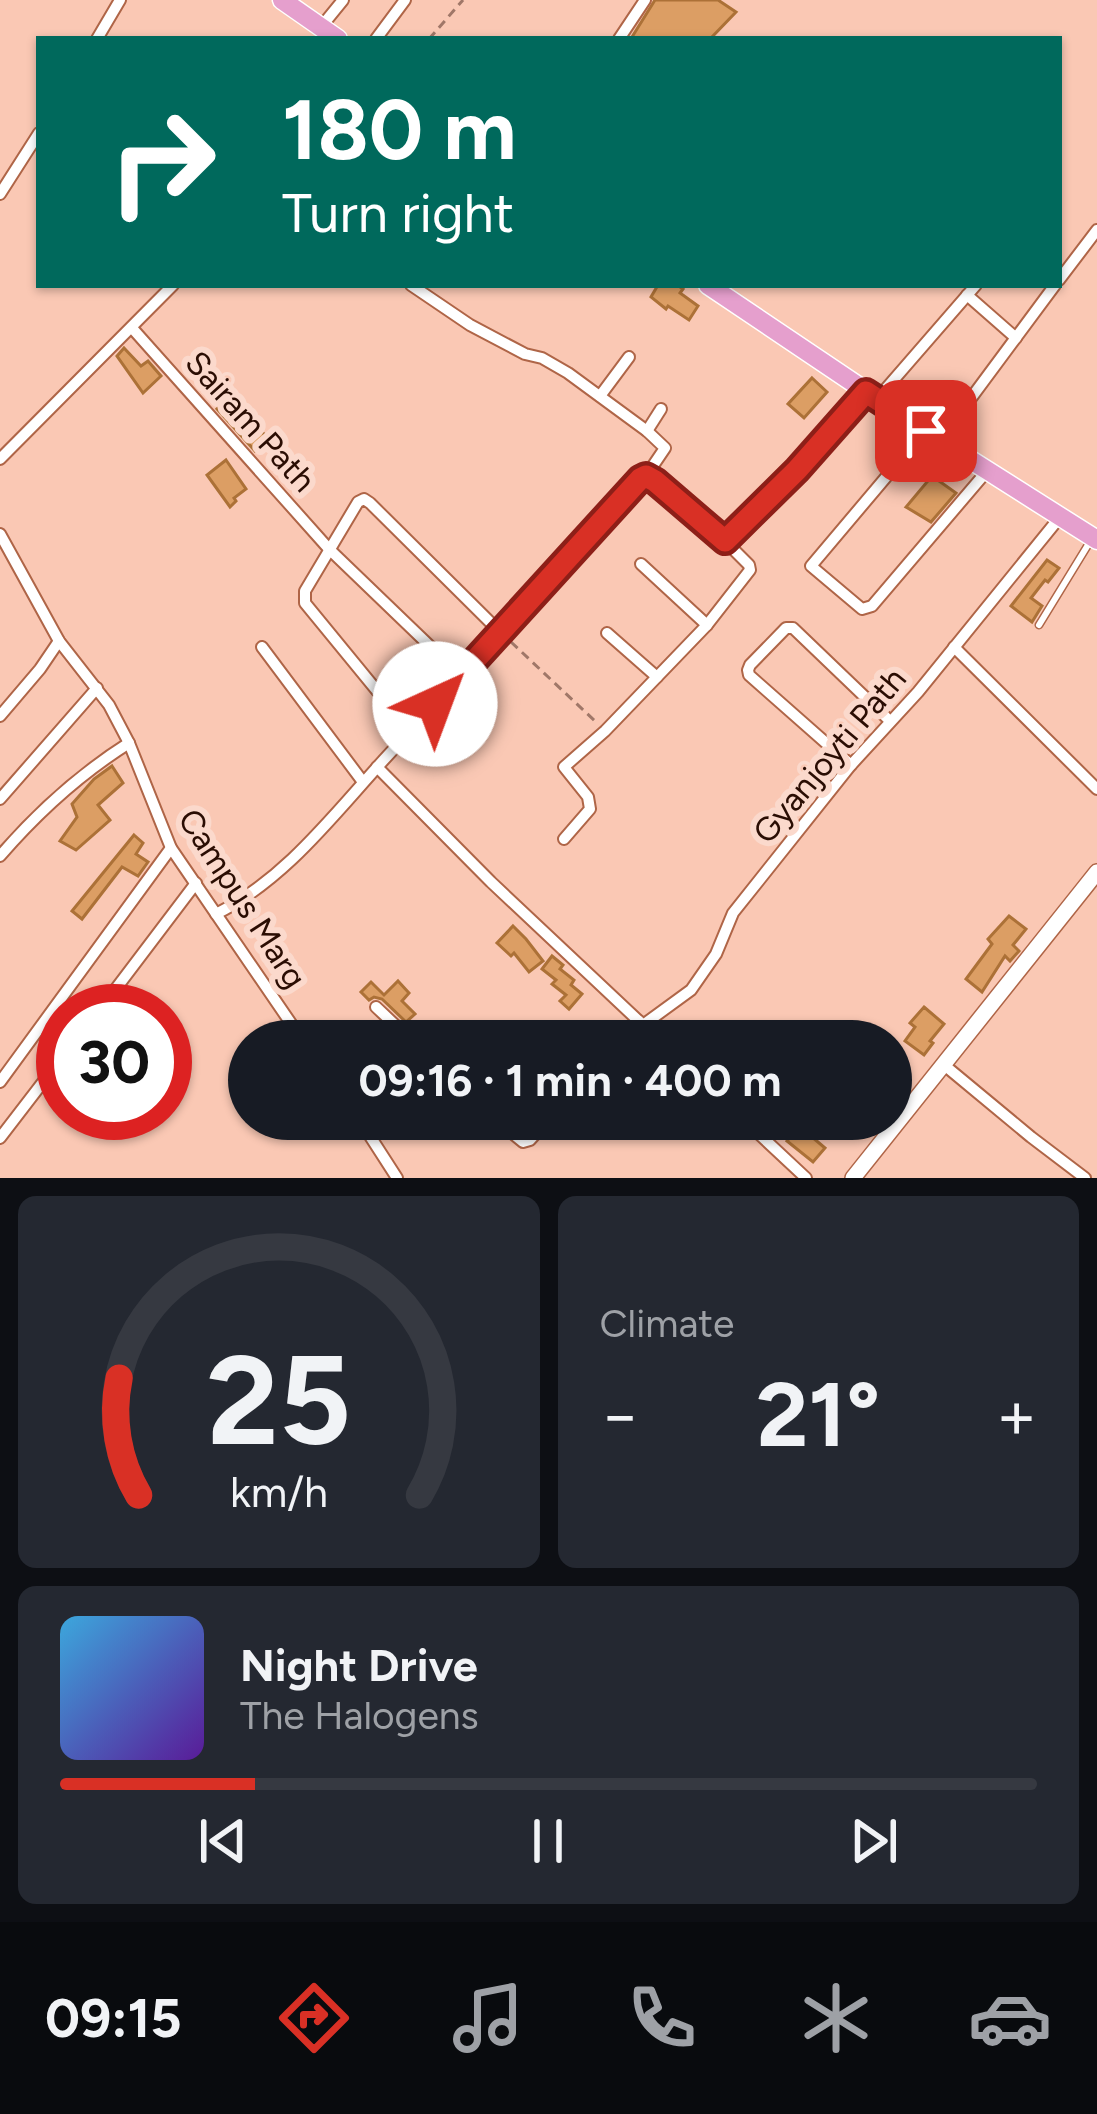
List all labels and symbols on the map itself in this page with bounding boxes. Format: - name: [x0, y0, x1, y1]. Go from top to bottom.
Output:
- street label: Sairam Path: [177, 343, 324, 500]
- pin: [875, 380, 977, 482]
- position arrow: [372, 641, 498, 767]
- street label: Gyanjoyti Path: [745, 660, 914, 851]
- street label: Campus Marg: [170, 802, 315, 995]
- speed limit sign: 30: [36, 984, 192, 1140]

